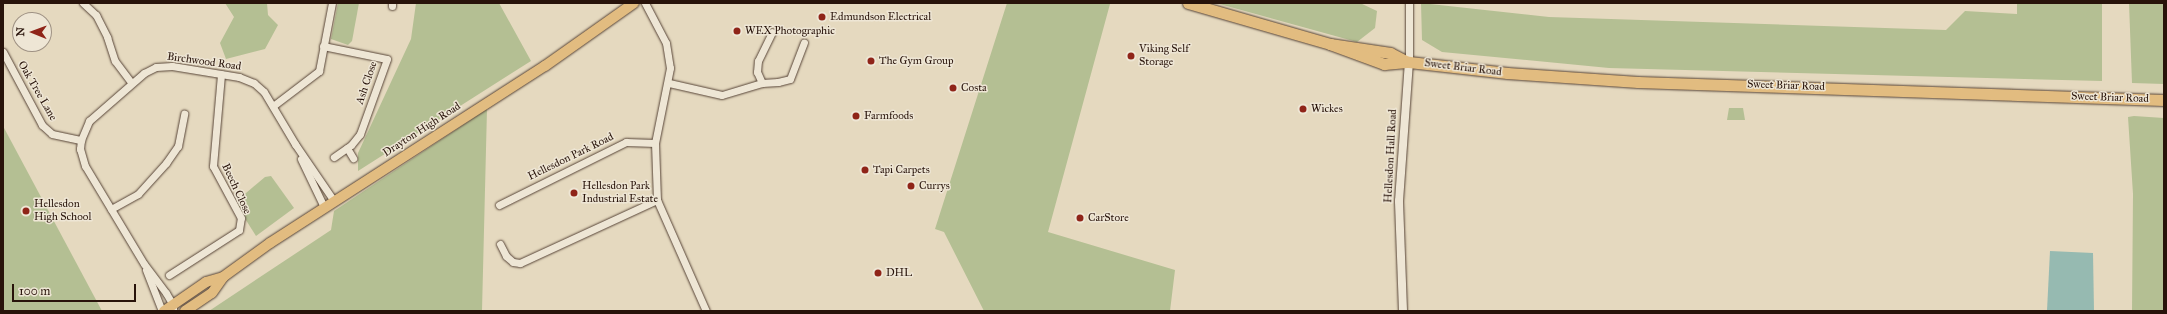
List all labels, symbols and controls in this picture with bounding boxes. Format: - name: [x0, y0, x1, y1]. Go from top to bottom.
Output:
- place label: Edmundson Electrical: [830, 10, 931, 24]
- north arrow: [12, 12, 52, 52]
- marker: Edmundson Electrical: [817, 12, 827, 22]
- place label: WEX Photographic: [745, 24, 835, 38]
- marker: WEX Photographic: [732, 26, 742, 36]
- text: N: [14, 27, 27, 37]
- place label: Viking Self Storage: [1139, 43, 1189, 69]
- street label: Birchwood Road: [166, 50, 242, 74]
- marker: Viking Self Storage: [1126, 51, 1136, 61]
- place label: The Gym Group: [879, 54, 953, 68]
- marker: The Gym Group: [866, 56, 876, 66]
- street label: Sweet Briar Road: [1424, 57, 1502, 79]
- street label: Oak Tree Lane: [15, 59, 59, 123]
- street label: Ash Close: [354, 60, 380, 106]
- street label: Sweet Briar Road: [1747, 78, 1825, 94]
- place label: Costa: [961, 81, 987, 95]
- marker: Costa: [948, 83, 958, 93]
- street label: Sweet Briar Road: [2071, 90, 2149, 106]
- street label: Drayton High Road: [381, 100, 463, 160]
- place label: Wickes: [1311, 102, 1343, 116]
- marker: Wickes: [1298, 104, 1308, 114]
- place label: Farmfoods: [864, 109, 913, 123]
- street label: Hellesdon Hall Road: [1382, 109, 1400, 203]
- marker: Farmfoods: [851, 111, 861, 121]
- street label: Hellesdon Park Road: [526, 131, 616, 183]
- street label: Beech Close: [219, 162, 253, 216]
- place label: Tapi Carpets: [873, 163, 930, 177]
- marker: Tapi Carpets: [860, 165, 870, 175]
- place label: Currys: [919, 179, 950, 193]
- place label: Hellesdon Park Industrial Estate: [582, 180, 658, 206]
- marker: Currys: [906, 181, 916, 191]
- marker: Hellesdon Park Industrial Estate: [569, 188, 579, 198]
- place label: Hellesdon High School: [34, 198, 91, 224]
- marker: Hellesdon High School: [21, 206, 31, 216]
- place label: CarStore: [1088, 211, 1129, 225]
- marker: CarStore: [1075, 213, 1085, 223]
- place label: DHL: [886, 266, 912, 280]
- marker: DHL: [873, 268, 883, 278]
- scale bar: [14, 276, 138, 302]
- text: 100 m: [19, 284, 50, 298]

